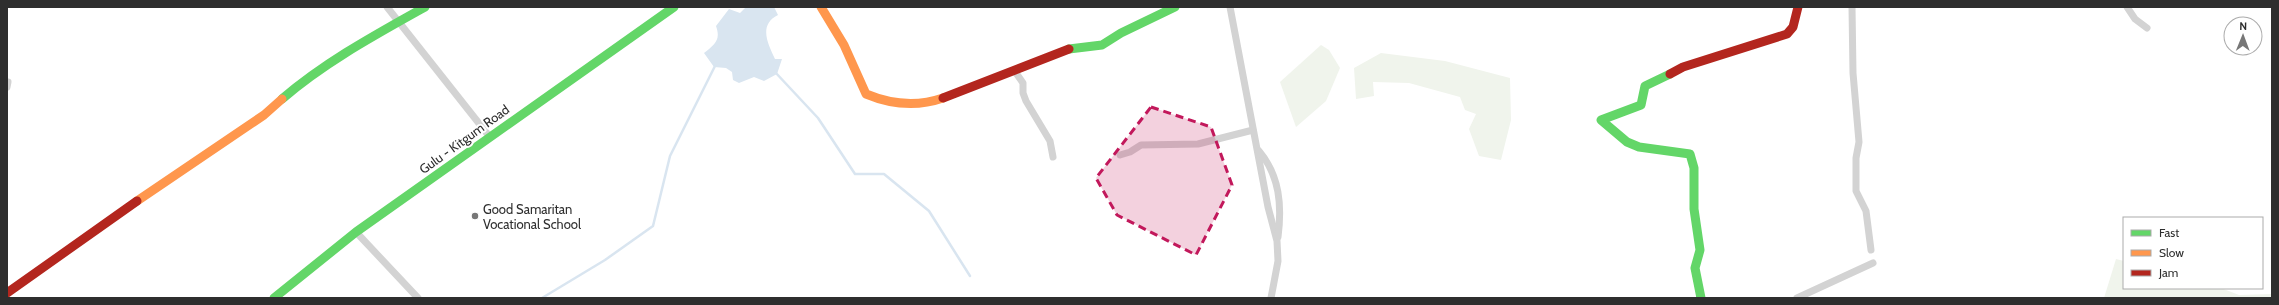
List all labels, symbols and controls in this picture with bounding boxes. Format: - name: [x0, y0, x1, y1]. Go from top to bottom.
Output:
- north arrow: [2223, 16, 2263, 56]
- text: N: [2239, 19, 2247, 33]
- street label: Gulu - Kitgum Road: [416, 101, 512, 177]
- place label: Good Samaritan Vocational School: [483, 201, 581, 232]
- marker: Good Samaritan Vocational School: [470, 211, 480, 221]
- legend: [2123, 217, 2263, 289]
- text: Fast: [2159, 225, 2179, 240]
- text: Slow: [2159, 245, 2184, 260]
- text: Jam: [2158, 265, 2178, 280]

